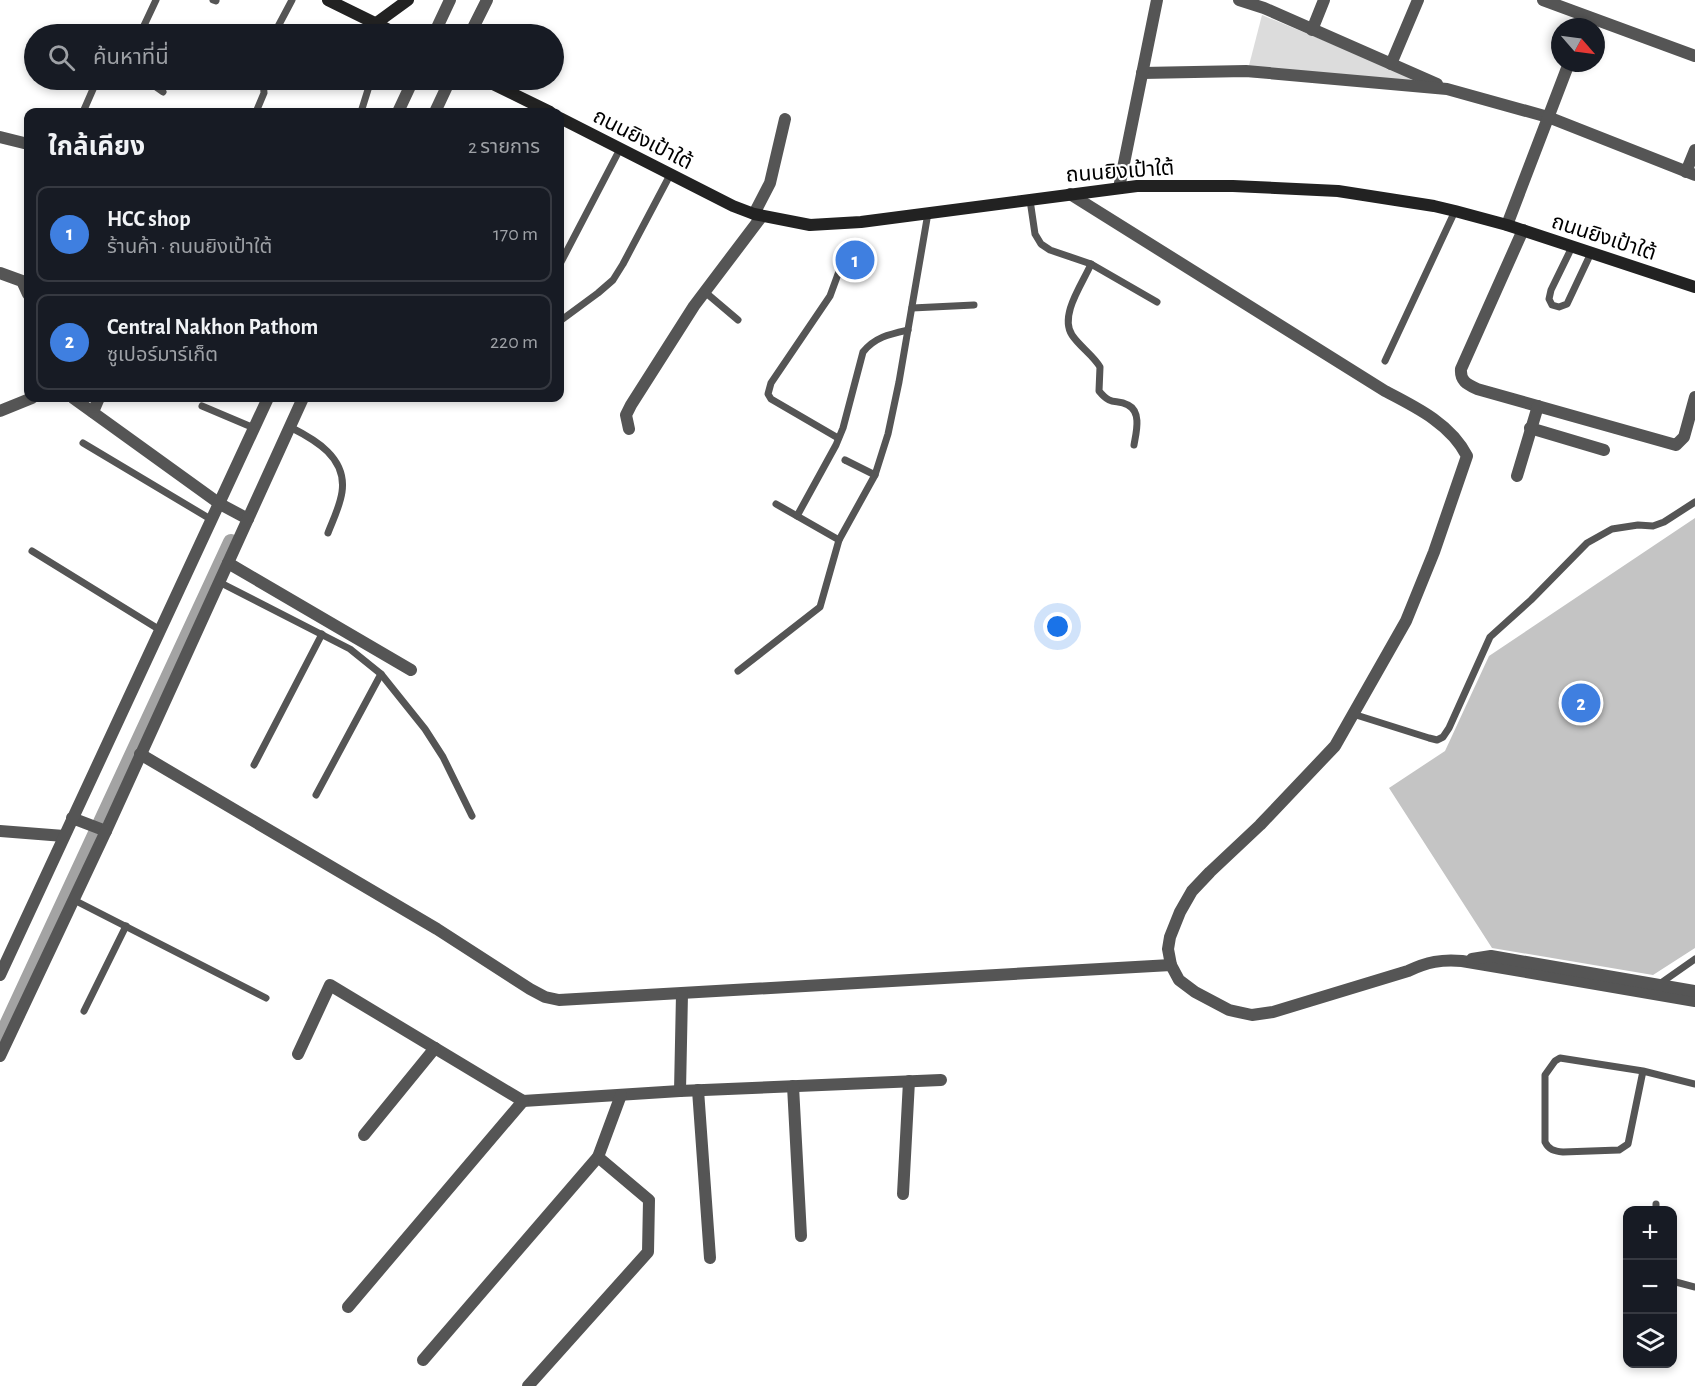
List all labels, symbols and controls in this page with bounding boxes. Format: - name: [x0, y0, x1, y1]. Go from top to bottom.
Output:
- north arrow: [1551, 18, 1605, 72]
- search box: [24, 24, 564, 90]
- icon: search: [45, 41, 78, 74]
- text: ค้นหาที่นี่: [93, 46, 169, 68]
- street label: ถนนยิงเป้าใต้: [590, 104, 697, 173]
- text: ใกล้เคียง: [48, 134, 145, 160]
- text: 2 รายการ: [468, 137, 540, 157]
- street label: ถนนยิงเป้าใต้: [1065, 155, 1175, 186]
- text: HCC shop: [107, 208, 191, 230]
- street label: ถนนยิงเป้าใต้: [1549, 209, 1659, 264]
- text: 1: [66, 224, 73, 244]
- text: 170 m: [493, 224, 538, 244]
- text: ร้านค้า · ถนนยิงเป้าใต้: [107, 237, 272, 257]
- pin: 1: [836, 238, 874, 282]
- text: Central Nakhon Pathom: [107, 316, 318, 338]
- text: 2: [65, 332, 74, 352]
- text: 220 m: [490, 332, 538, 352]
- text: ซูเปอร์มาร์เก็ต: [107, 345, 218, 365]
- your location: [1043, 612, 1072, 641]
- pin: 2: [1562, 680, 1600, 726]
- map controls: [1623, 1206, 1677, 1368]
- button: +: [1623, 1206, 1677, 1260]
- button: −: [1623, 1260, 1677, 1314]
- button: layers: [1623, 1314, 1677, 1368]

